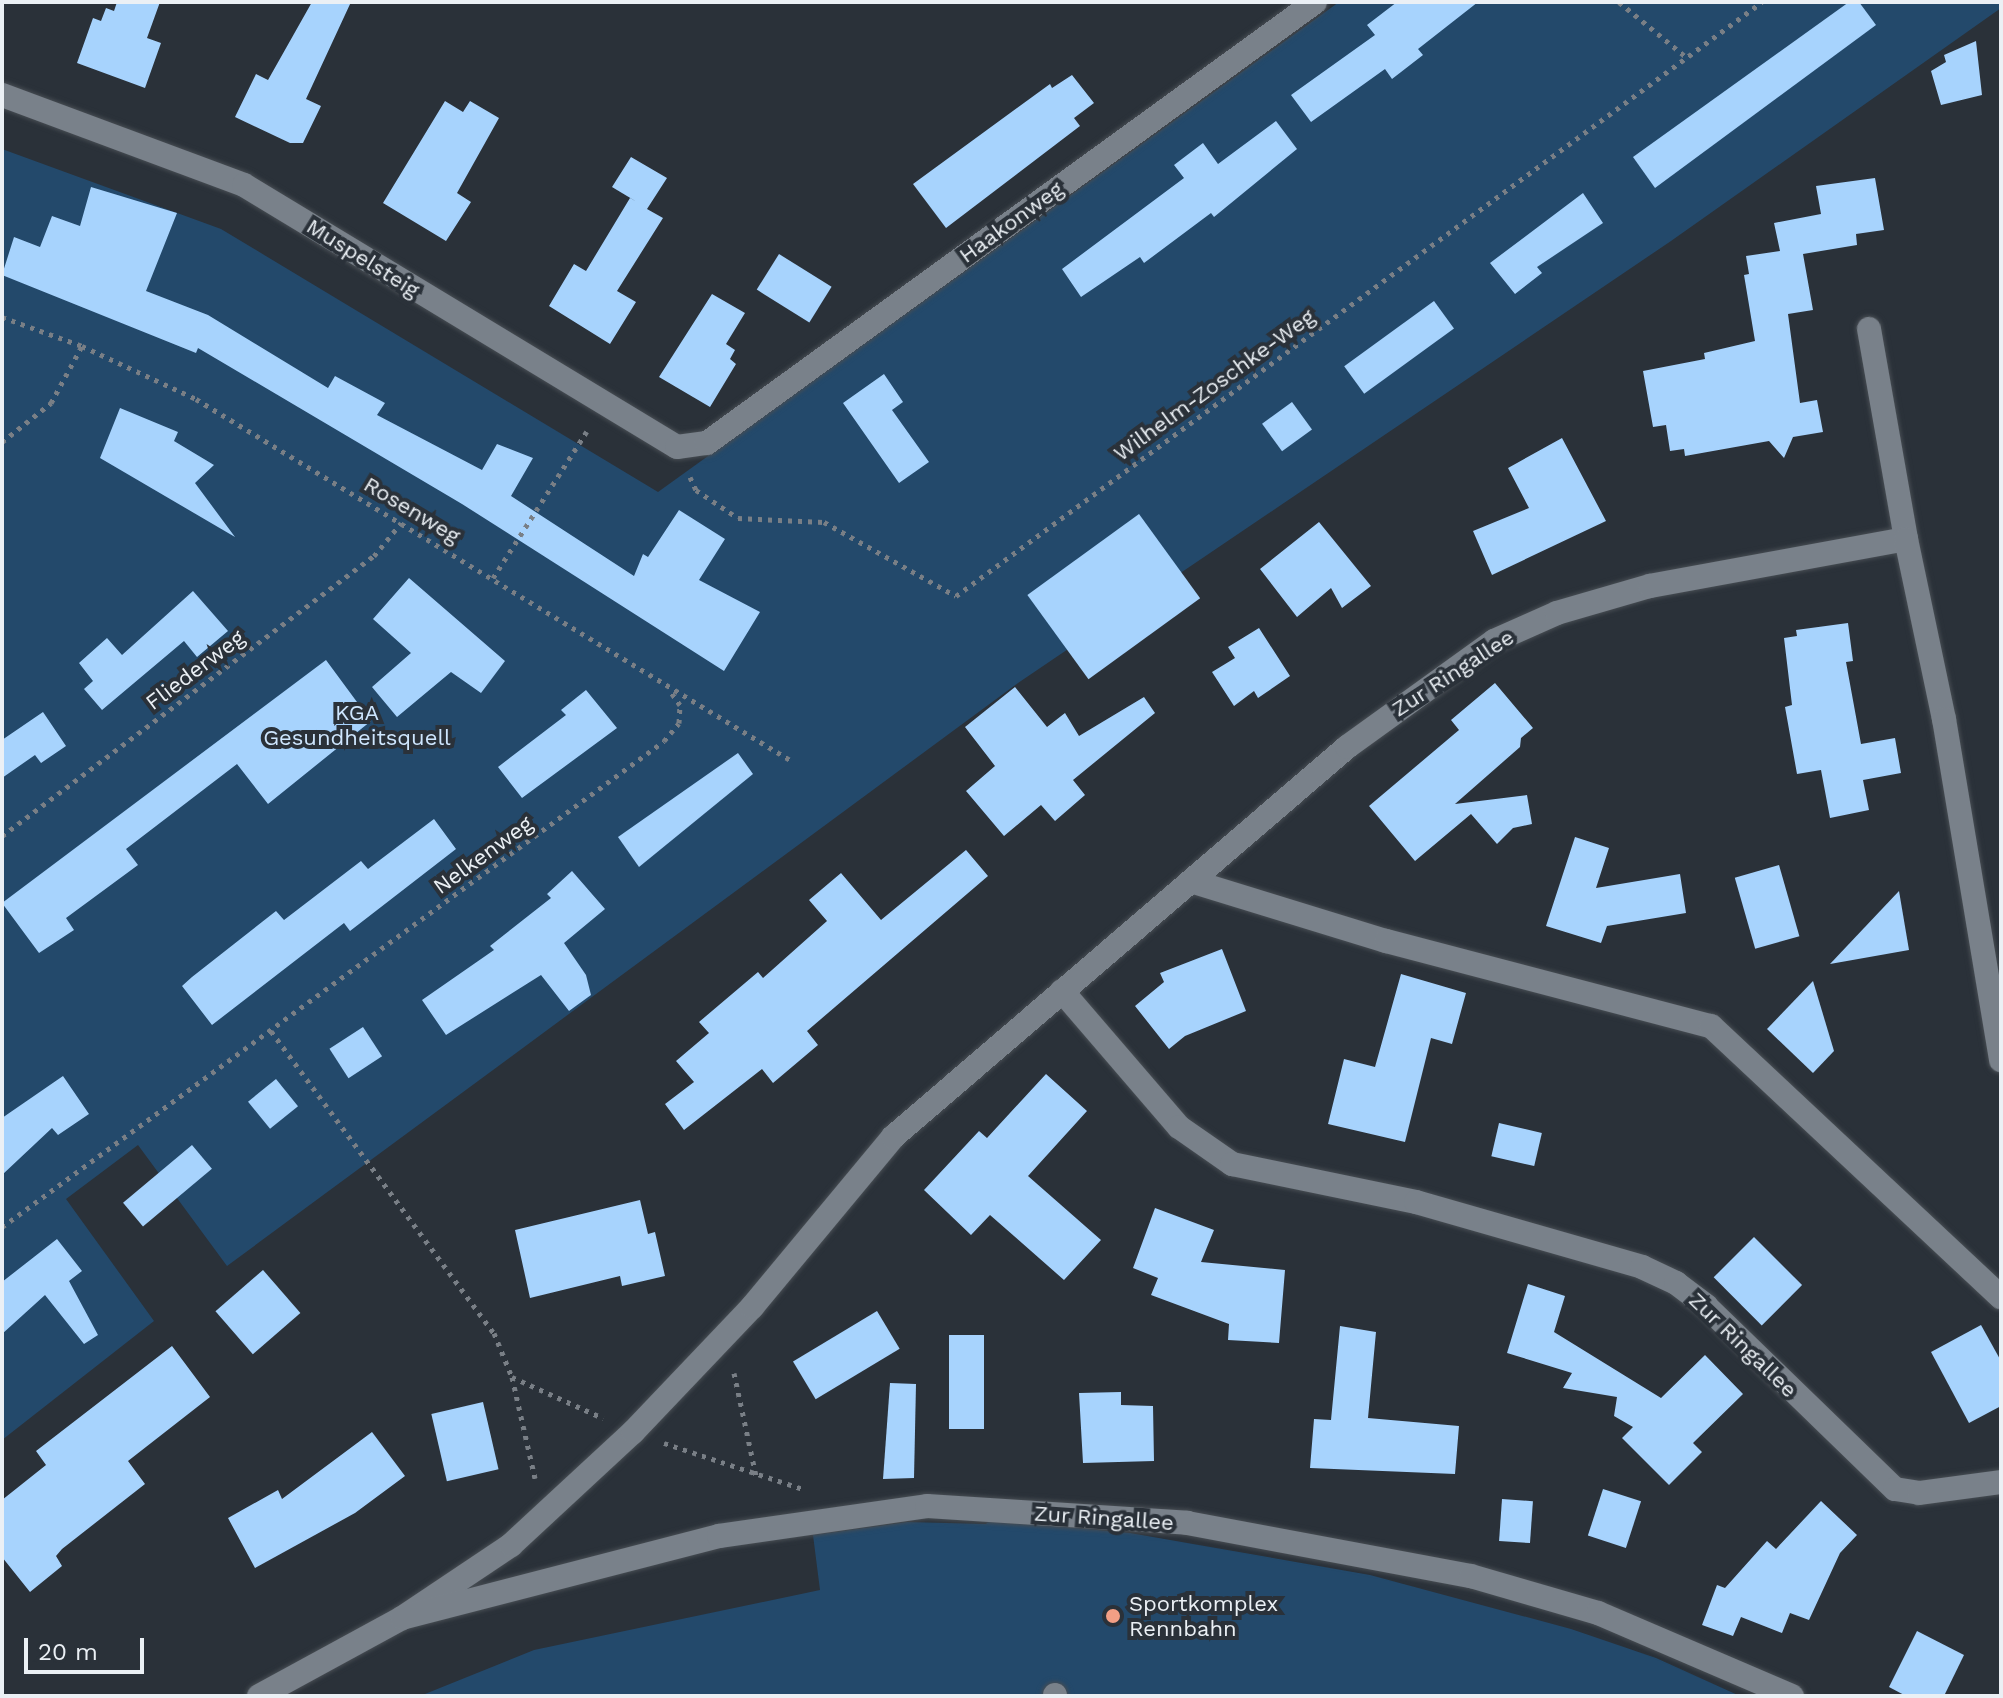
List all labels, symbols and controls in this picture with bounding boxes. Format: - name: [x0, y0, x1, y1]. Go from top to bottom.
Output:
- street label: Haakonweg: [954, 175, 1068, 269]
- street label: Muspelsteig: [302, 213, 424, 303]
- street label: Wilhelm-Zoschke-Weg: [1108, 303, 1320, 467]
- street label: Rosenweg: [359, 471, 465, 549]
- street label: Fliederweg: [140, 624, 250, 716]
- street label: Zur Ringallee: [1387, 624, 1519, 722]
- park label: KGA Gesundheitsquell: [263, 699, 451, 750]
- street label: Nelkenweg: [428, 810, 538, 900]
- street label: Zur Ringallee: [1683, 1287, 1803, 1403]
- street label: Zur Ringallee: [1033, 1500, 1175, 1536]
- place label: Sportkomplex Rennbahn: [1129, 1590, 1278, 1642]
- marker: Sportkomplex Rennbahn: [1104, 1607, 1122, 1625]
- scale bar: [28, 1622, 148, 1672]
- text: 20 m: [38, 1638, 98, 1666]

